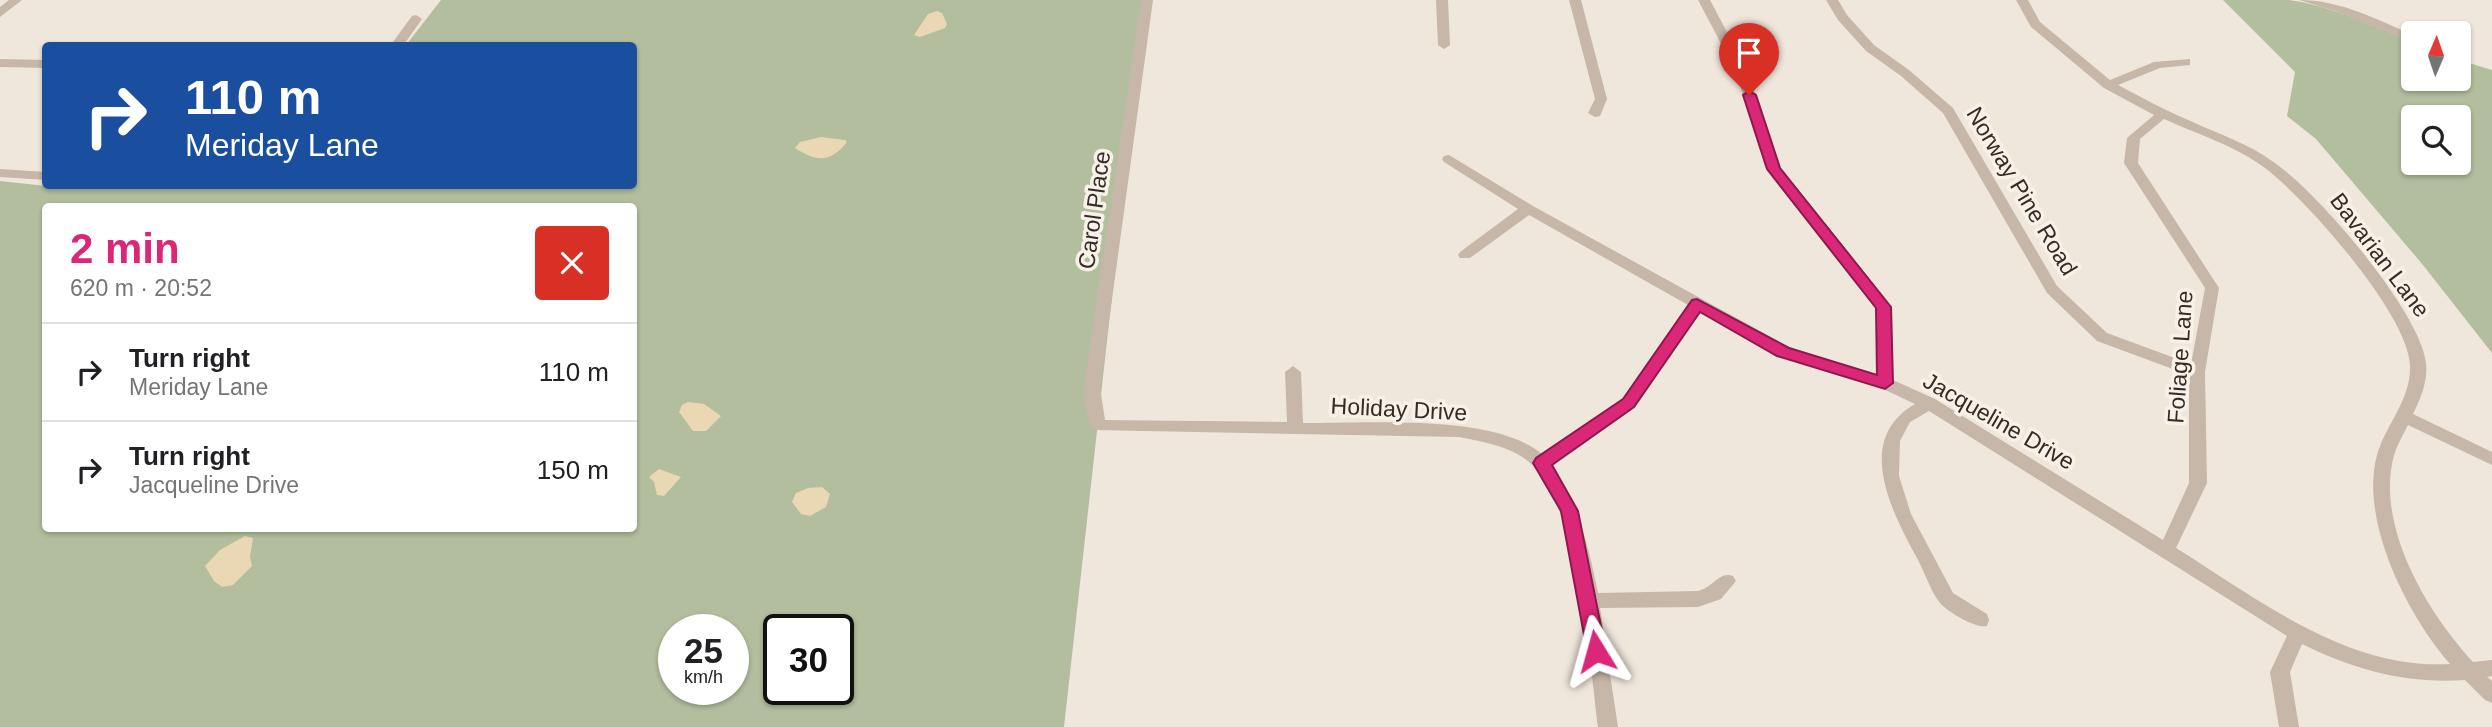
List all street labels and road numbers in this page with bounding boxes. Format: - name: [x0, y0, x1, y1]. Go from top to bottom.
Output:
- street label: Norway Pine Road: [1961, 102, 2083, 280]
- street label: Carol Place: [1073, 149, 1115, 271]
- street label: Bavarian Lane: [2325, 188, 2435, 322]
- street label: Foliage Lane: [2162, 290, 2198, 424]
- street label: Jacqueline Drive: [1919, 367, 2079, 475]
- street label: Holiday Drive: [1330, 392, 1468, 426]

